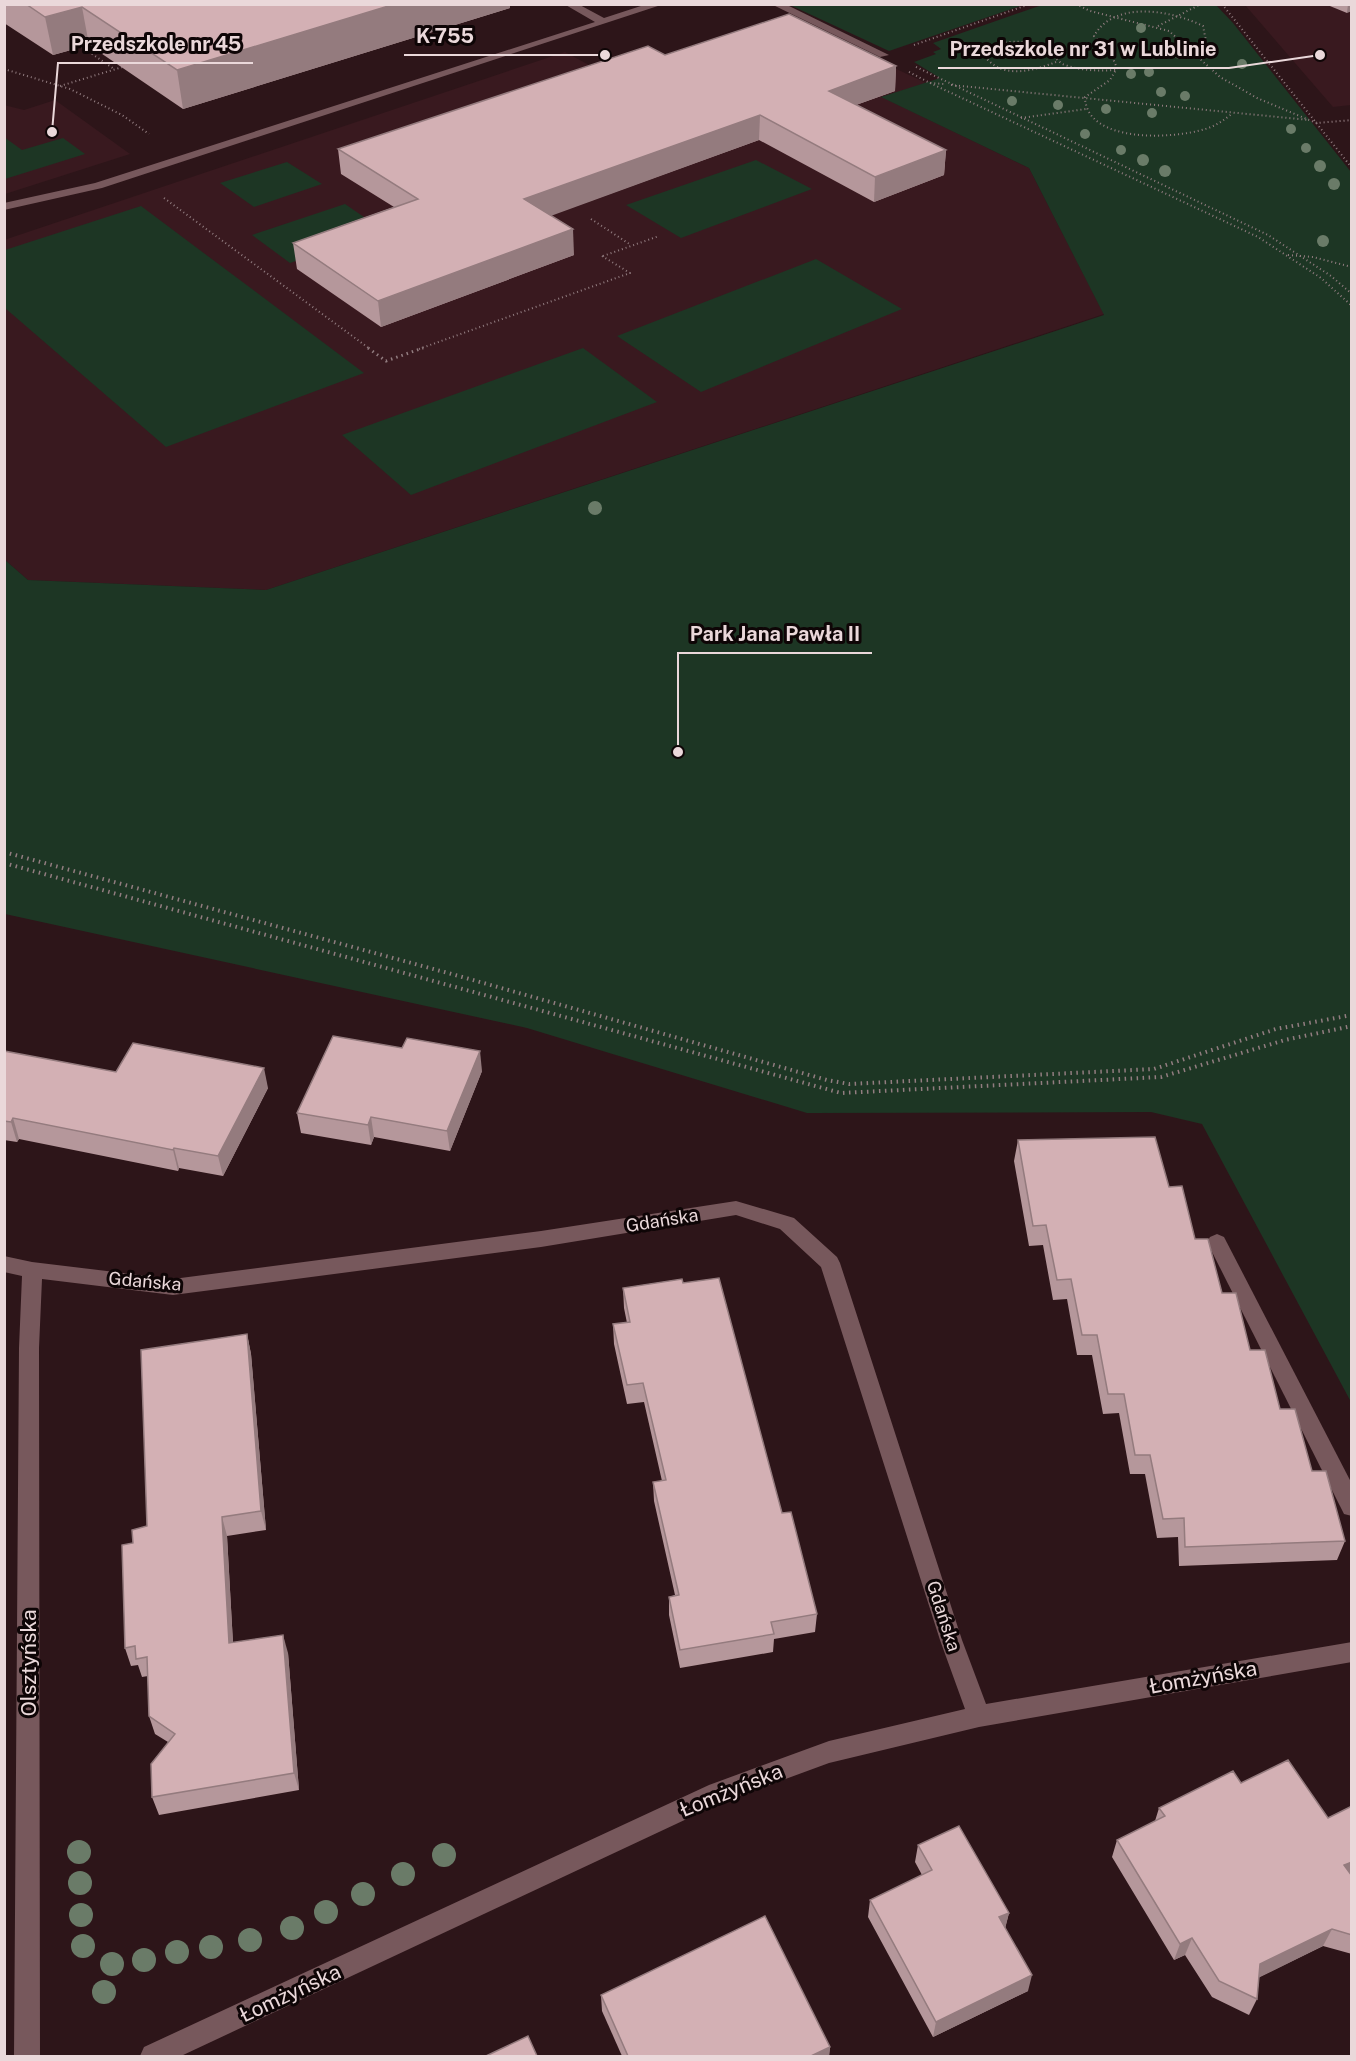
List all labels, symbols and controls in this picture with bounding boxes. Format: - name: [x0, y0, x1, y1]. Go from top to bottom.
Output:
- callout: K-755: [404, 17, 486, 55]
- text: K-755: [416, 24, 474, 48]
- callout: Przedszkole nr 45: [58, 25, 253, 63]
- callout: Przedszkole nr 31 w Lublinie: [938, 30, 1229, 68]
- text: Przedszkole nr 45: [71, 32, 241, 56]
- text: Przedszkole nr 31 w Lublinie: [949, 37, 1217, 61]
- callout: Park Jana Pawła II: [678, 615, 872, 653]
- text: Park Jana Pawła II: [690, 622, 860, 646]
- street label: Gdańska: [624, 1204, 700, 1236]
- street label: Gdańska: [108, 1267, 182, 1295]
- street label: Gdańska: [923, 1578, 965, 1654]
- street label: Olsztyńska: [16, 1609, 41, 1717]
- street label: Łomżyńska: [1147, 1655, 1259, 1699]
- street label: Łomżyńska: [676, 1758, 786, 1822]
- street label: Łomżyńska: [235, 1959, 345, 2027]

